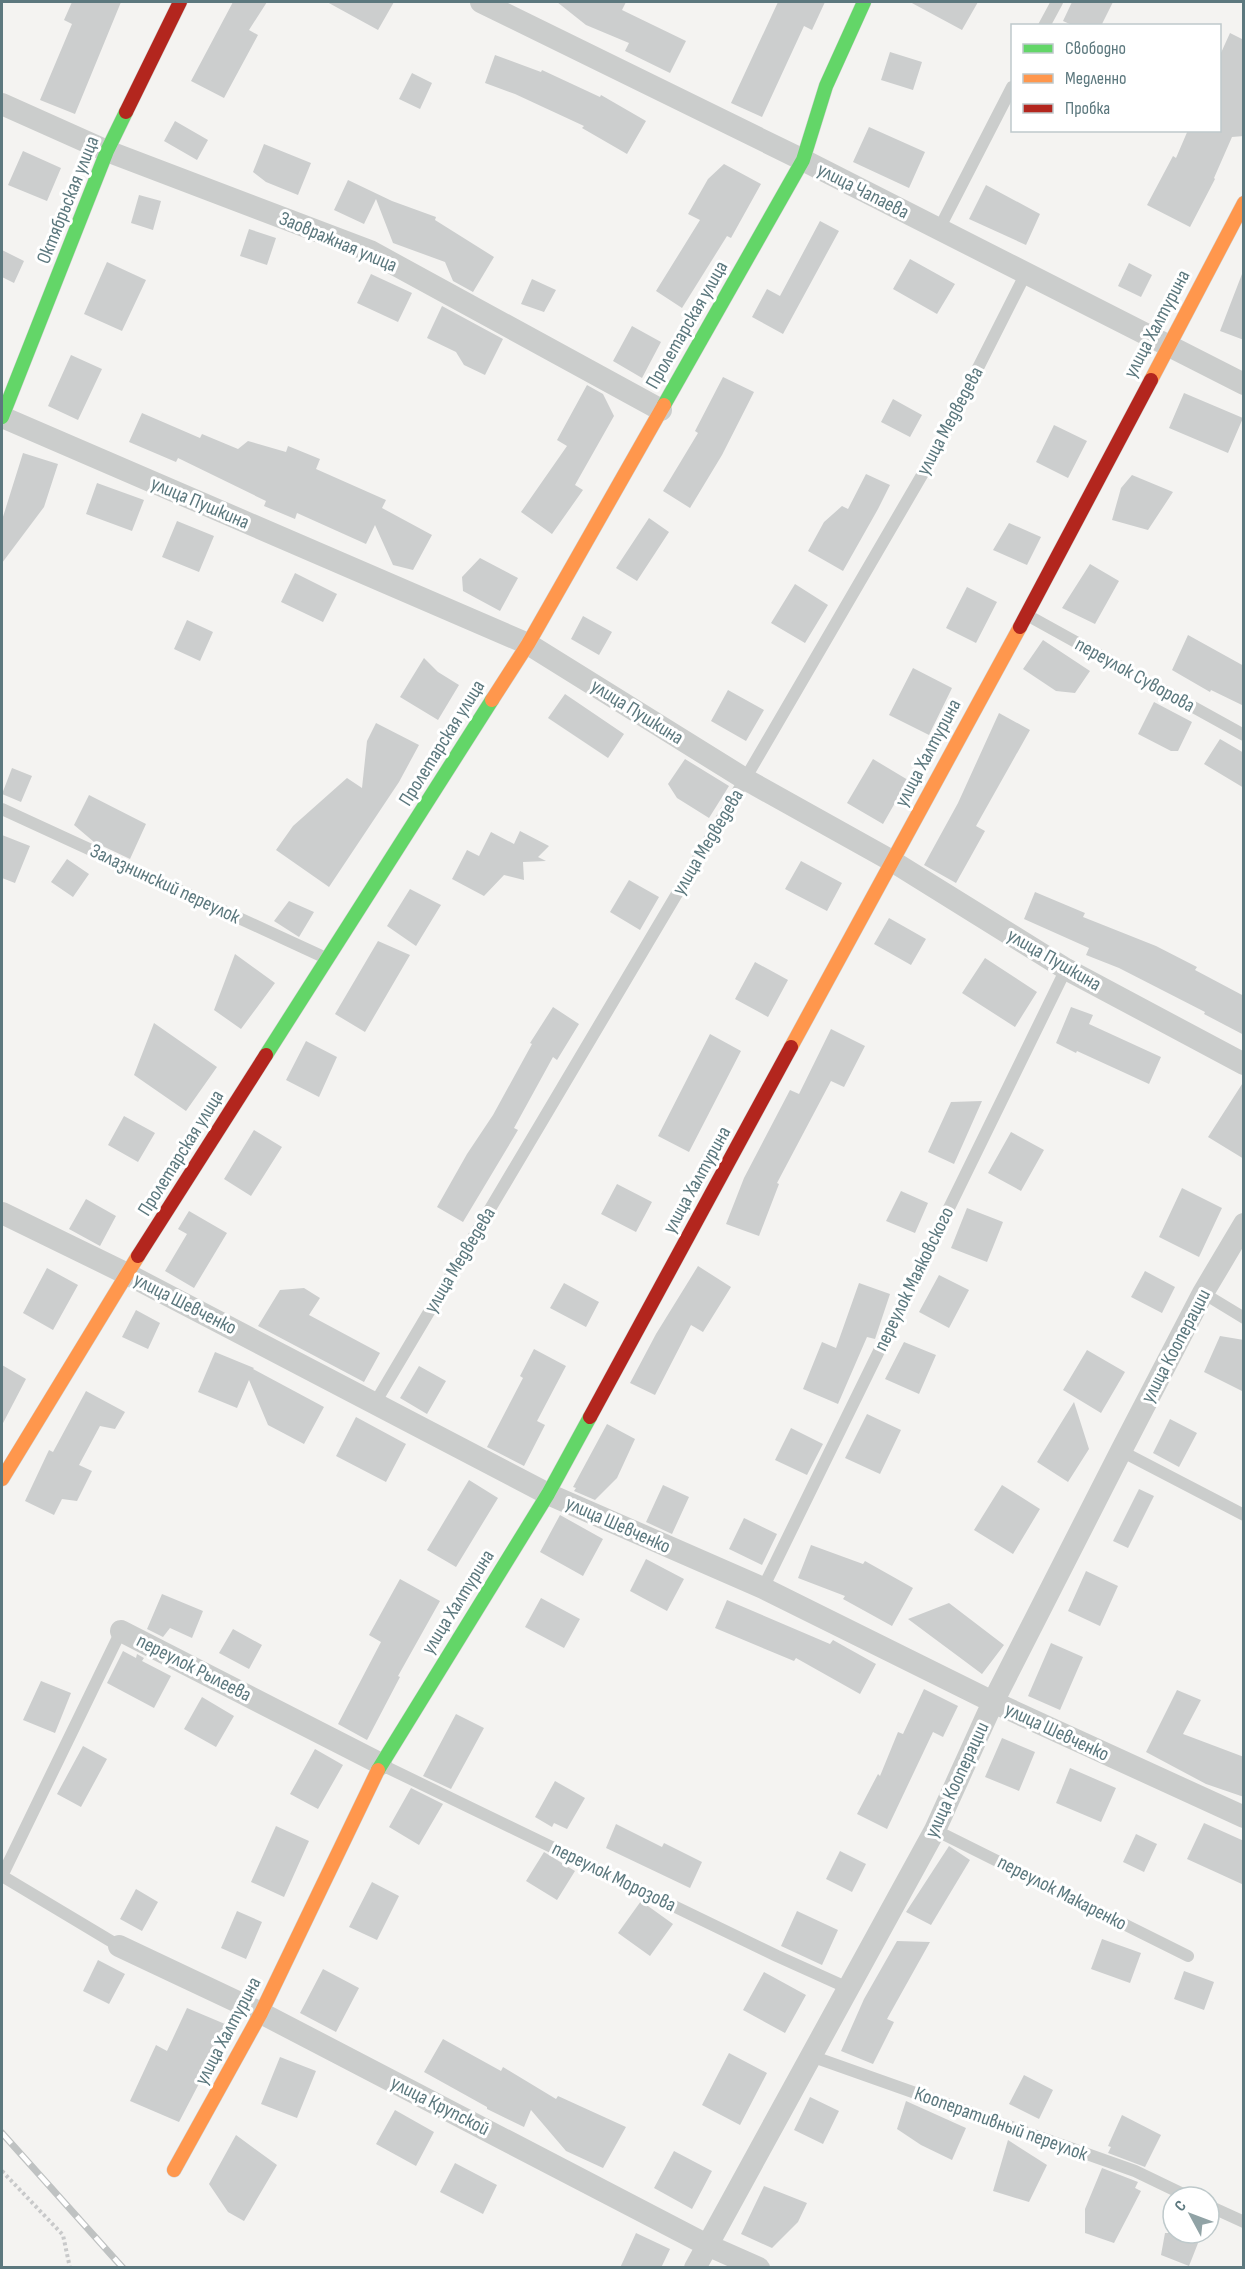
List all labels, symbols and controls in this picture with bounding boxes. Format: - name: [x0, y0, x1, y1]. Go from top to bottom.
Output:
- legend: [1011, 24, 1221, 132]
- text: Свободно: [1065, 38, 1126, 59]
- text: Медленно: [1065, 68, 1127, 89]
- text: Пробка: [1065, 98, 1110, 119]
- street label: Октябрьская улица: [31, 133, 105, 267]
- street label: улица Чапаева: [813, 158, 913, 224]
- street label: Заовражная улица: [275, 206, 401, 278]
- street label: Пролетарская улица: [641, 257, 733, 393]
- street label: улица Халтурина: [1119, 266, 1195, 382]
- street label: улица Медведева: [911, 363, 989, 479]
- street label: улица Пушкина: [147, 471, 253, 535]
- street label: переулок Суворова: [1071, 632, 1199, 718]
- street label: улица Пушкина: [586, 674, 688, 750]
- street label: Пролетарская улица: [394, 676, 490, 810]
- street label: улица Халтурина: [890, 695, 966, 811]
- street label: улица Медведева: [667, 785, 749, 899]
- street label: Залазнинский переулок: [86, 839, 244, 929]
- street label: улица Пушкина: [1003, 923, 1105, 997]
- street label: Пролетарская улица: [133, 1086, 229, 1220]
- street label: улица Халтурина: [658, 1122, 736, 1238]
- street label: улица Медведева: [419, 1203, 501, 1317]
- street label: переулок Маяковского: [869, 1203, 959, 1355]
- street label: улица Шевченко: [130, 1268, 240, 1340]
- street label: улица Кооперации: [1136, 1285, 1216, 1407]
- street label: улица Шевченко: [562, 1491, 674, 1559]
- street label: улица Халтурина: [416, 1545, 500, 1659]
- street label: переулок Рылеева: [133, 1629, 255, 1707]
- street label: улица Шевченко: [1001, 1697, 1113, 1767]
- street label: улица Кооперации: [920, 1718, 994, 1842]
- street label: переулок Морозова: [548, 1837, 680, 1917]
- street label: переулок Макаренко: [993, 1850, 1131, 1936]
- street label: улица Халтурина: [190, 1973, 266, 2089]
- street label: улица Крупской: [387, 2071, 493, 2141]
- street label: Кооперативный переулок: [911, 2082, 1091, 2167]
- north arrow: [1161, 2185, 1221, 2245]
- text: С: [1171, 2197, 1191, 2215]

